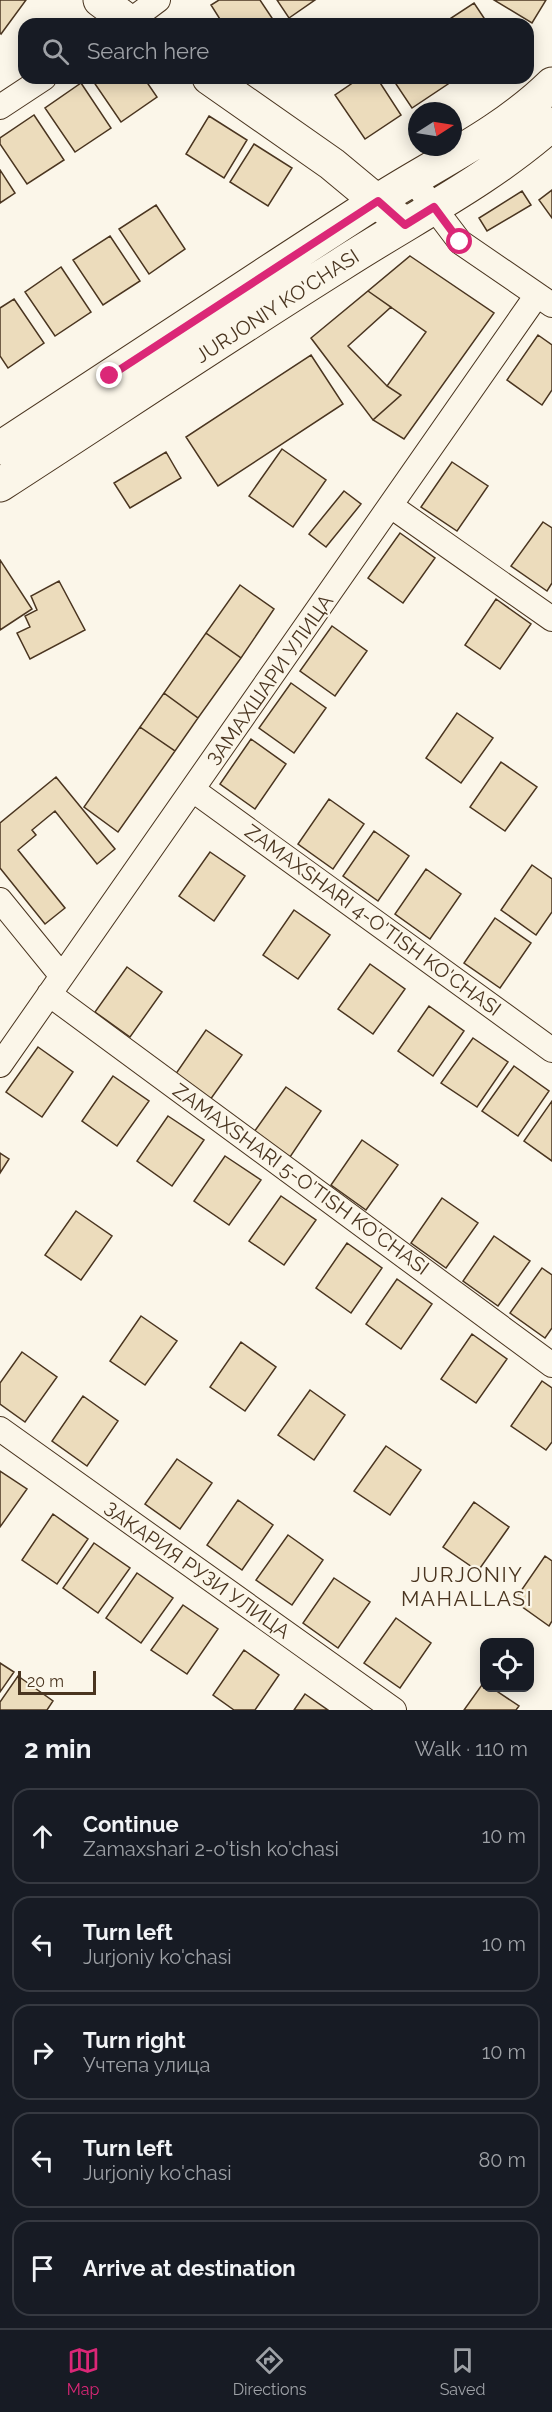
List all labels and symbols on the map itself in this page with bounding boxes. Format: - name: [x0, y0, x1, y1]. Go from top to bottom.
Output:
- north arrow: [408, 102, 462, 156]
- route start: [446, 228, 472, 254]
- street label: JURJONIY KO'CHASI: [191, 244, 363, 368]
- route end: [96, 362, 122, 388]
- street label: ЗАМАХШАРИ УЛИЦА: [202, 589, 338, 770]
- street label: ZAMAXSHARI 4-O'TISH KO'CHASI: [240, 819, 506, 1021]
- street label: ZAMAXSHARI 5-O'TISH KO'CHASI: [168, 1078, 434, 1280]
- street label: ЗАКАРИЯ РУЗИ УЛИЦА: [99, 1497, 295, 1644]
- district label: JURJONIY MAHALLASI: [401, 1562, 533, 1611]
- scale bar: [18, 1668, 96, 1696]

